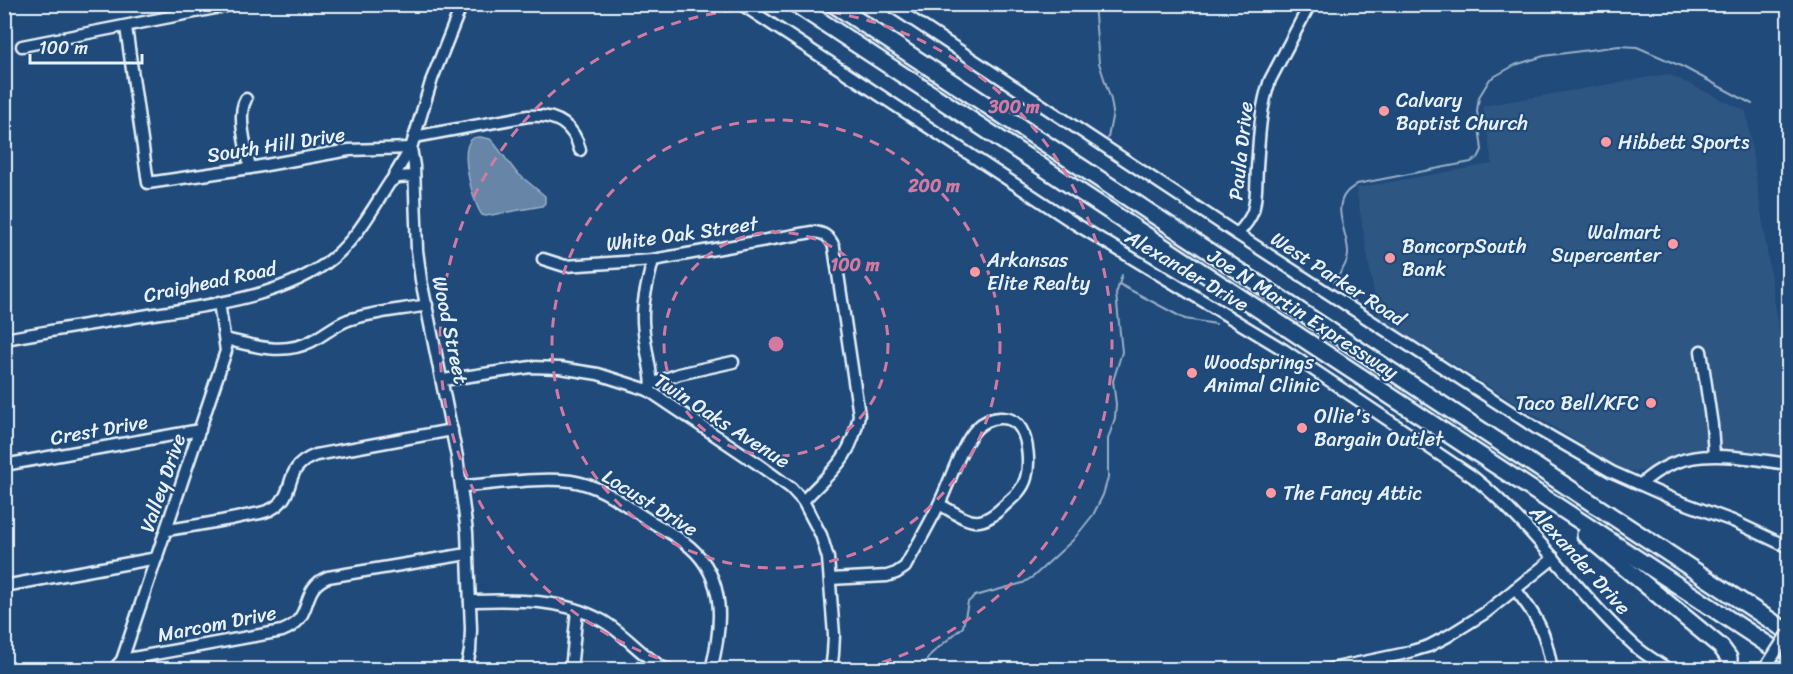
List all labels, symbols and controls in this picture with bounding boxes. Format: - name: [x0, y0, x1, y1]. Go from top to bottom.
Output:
- scale bar: [30, 27, 142, 65]
- text: 100 m: [39, 32, 88, 64]
- place label: Calvary Baptist Church: [1396, 83, 1528, 141]
- text: 300 m: [987, 91, 1040, 123]
- street label: Paula Drive: [1218, 100, 1264, 202]
- marker: Calvary Baptist Church: [1377, 104, 1391, 118]
- street label: South Hill Drive: [204, 117, 348, 173]
- place label: Hibbett Sports: [1618, 125, 1750, 160]
- marker: Hibbett Sports: [1599, 135, 1613, 149]
- text: 200 m: [907, 170, 960, 202]
- street label: White Oak Street: [604, 206, 761, 262]
- place label: Walmart Supercenter: [1551, 215, 1662, 273]
- street label: Alexander Drive: [1118, 220, 1256, 322]
- street label: West Parker Road: [1263, 222, 1414, 337]
- place label: BancorpSouth Bank: [1402, 229, 1527, 287]
- marker: Walmart Supercenter: [1666, 237, 1680, 251]
- street label: Joe N Martin Expressway: [1200, 238, 1406, 389]
- place label: Arkansas Elite Realty: [986, 243, 1091, 301]
- text: 100 m: [831, 249, 880, 281]
- street label: Craighead Road: [140, 251, 281, 313]
- marker: BancorpSouth Bank: [1383, 251, 1397, 265]
- marker: Arkansas Elite Realty: [968, 265, 982, 279]
- street label: Wood Street: [421, 273, 479, 388]
- centre of rings: [766, 334, 786, 354]
- place label: Woodsprings Animal Clinic: [1203, 345, 1320, 403]
- street label: Twin Oaks Avenue: [647, 364, 797, 478]
- marker: Woodsprings Animal Clinic: [1185, 366, 1199, 380]
- place label: Taco Bell/KFC: [1516, 386, 1639, 421]
- marker: Taco Bell/KFC: [1644, 396, 1658, 410]
- place label: Ollie's Bargain Outlet: [1314, 399, 1444, 457]
- street label: Crest Drive: [48, 404, 151, 456]
- marker: Ollie's Bargain Outlet: [1295, 421, 1309, 435]
- street label: Valley Drive: [130, 429, 196, 537]
- street label: Locust Drive: [595, 460, 705, 546]
- place label: The Fancy Attic: [1283, 476, 1423, 511]
- marker: The Fancy Attic: [1264, 486, 1278, 500]
- street label: Alexander Drive: [1520, 496, 1640, 623]
- street label: Marcom Drive: [155, 595, 279, 653]

